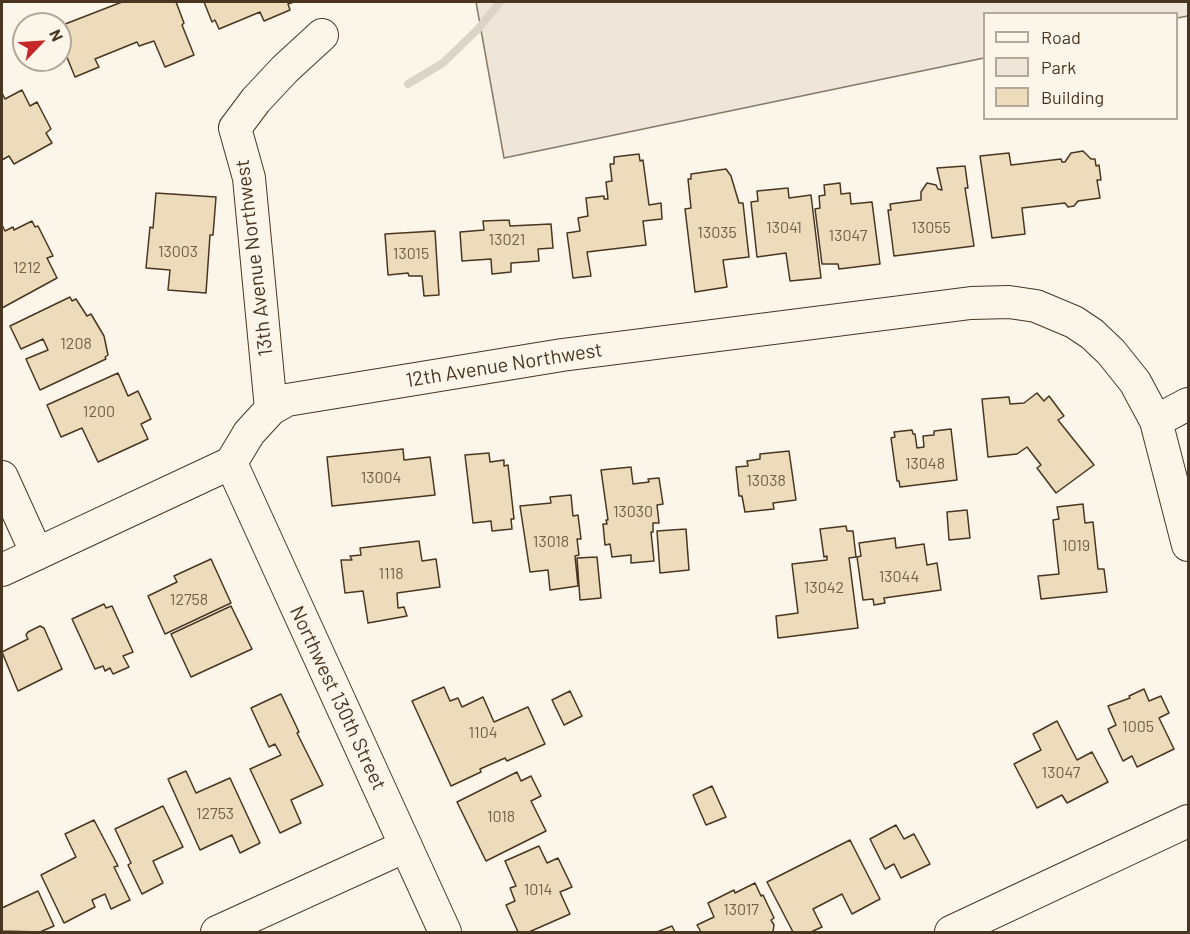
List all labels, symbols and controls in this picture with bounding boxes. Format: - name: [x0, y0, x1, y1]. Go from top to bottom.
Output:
- north arrow: [12, 12, 72, 72]
- legend: [983, 12, 1178, 120]
- text: N: [46, 26, 68, 44]
- text: Road: [1041, 26, 1081, 48]
- text: Park: [1041, 56, 1076, 78]
- text: Building: [1041, 86, 1104, 108]
- street label: 13th Avenue Northwest: [230, 158, 278, 358]
- house number: 13041: [766, 218, 802, 238]
- house number: 13055: [911, 218, 951, 238]
- house number: 13035: [697, 223, 737, 243]
- house number: 13047: [829, 226, 867, 246]
- house number: 13021: [489, 230, 525, 250]
- house number: 13003: [158, 242, 198, 262]
- house number: 13015: [393, 244, 429, 264]
- house number: 1212: [13, 258, 41, 278]
- house number: 1208: [60, 334, 92, 354]
- street label: 12th Avenue Northwest: [404, 338, 604, 392]
- house number: 1200: [83, 402, 115, 422]
- house number: 13048: [905, 454, 945, 474]
- house number: 13004: [361, 468, 401, 488]
- house number: 13038: [746, 471, 786, 491]
- house number: 13030: [613, 502, 653, 522]
- house number: 13018: [533, 532, 569, 552]
- house number: 1019: [1062, 536, 1090, 556]
- house number: 1118: [378, 564, 404, 584]
- house number: 13044: [879, 567, 919, 587]
- house number: 13042: [804, 578, 844, 598]
- house number: 12758: [170, 590, 208, 610]
- street label: Northwest 130th Street: [285, 602, 391, 794]
- house number: 1005: [1122, 717, 1154, 737]
- house number: 1104: [468, 723, 498, 743]
- house number: 13047: [1042, 763, 1080, 783]
- house number: 12753: [196, 804, 234, 824]
- house number: 1018: [487, 807, 515, 827]
- house number: 1014: [524, 880, 552, 900]
- house number: 13017: [723, 900, 759, 920]

